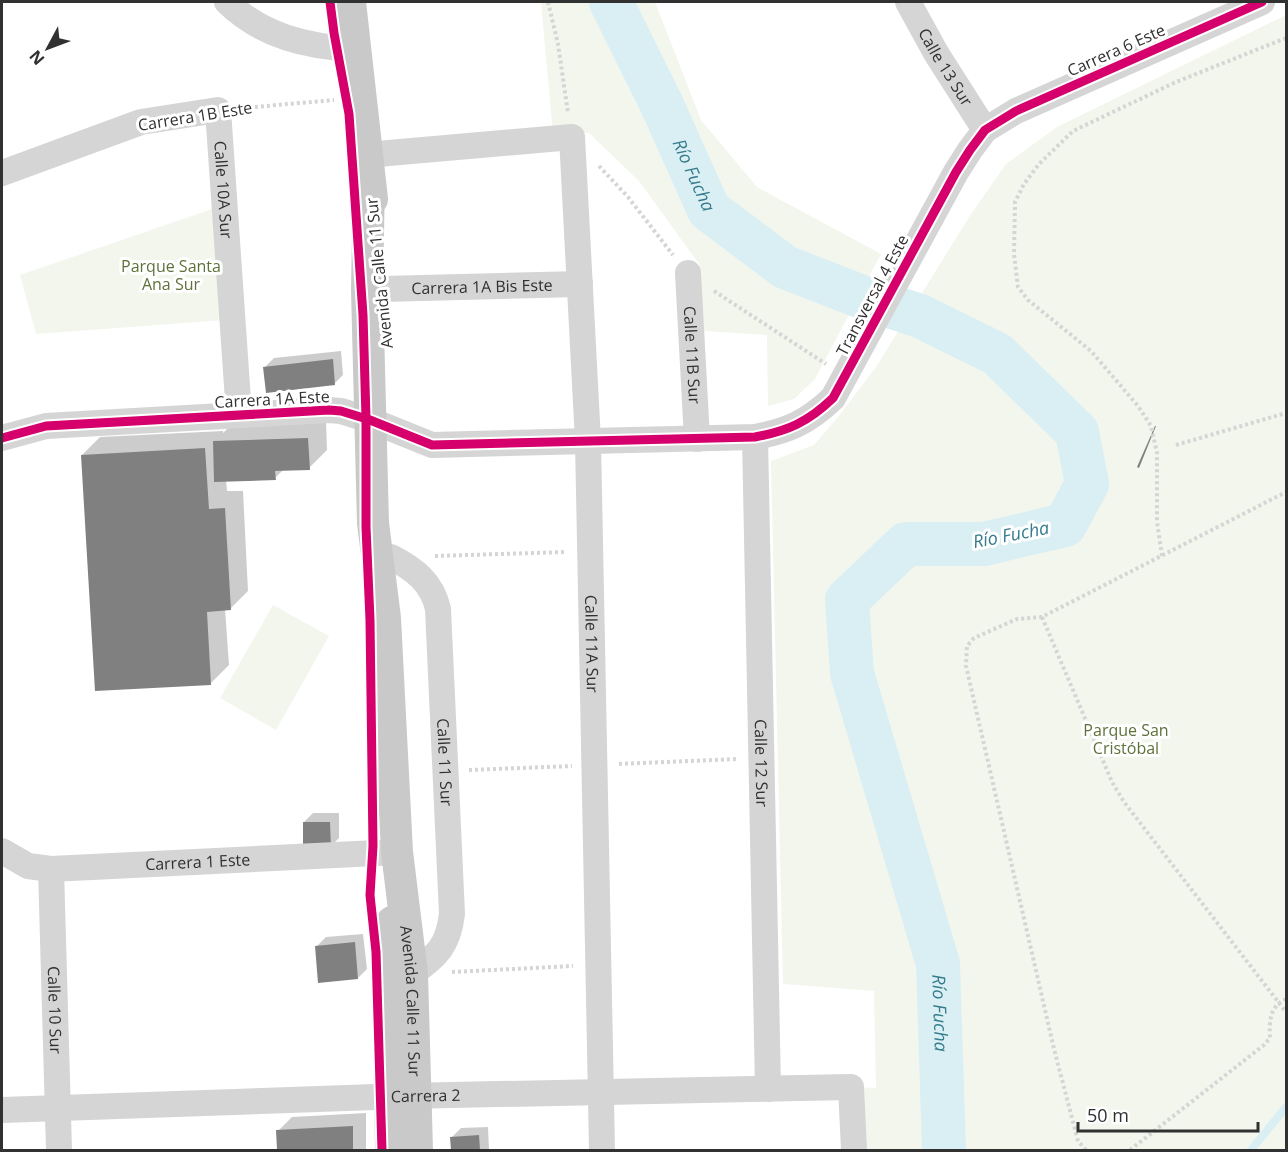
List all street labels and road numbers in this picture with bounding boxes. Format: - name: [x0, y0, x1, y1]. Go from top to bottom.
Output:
- street label: Carrera 6 Este: [1064, 19, 1169, 81]
- street label: Calle 13 Sur: [913, 24, 978, 111]
- street label: Carrera 1B Este: [136, 96, 254, 136]
- street label: Calle 10A Sur: [209, 140, 238, 240]
- street label: Avenida Calle 11 Sur: [360, 196, 398, 350]
- street label: Transversal 4 Este: [831, 230, 913, 360]
- street label: Carrera 1A Bis Este: [411, 274, 553, 299]
- street label: Calle 11B Sur: [679, 305, 706, 405]
- street label: Carrera 1A Este: [214, 385, 330, 413]
- street label: Calle 11A Sur: [580, 595, 604, 693]
- street label: Calle 11 Sur: [432, 718, 458, 807]
- street label: Calle 12 Sur: [750, 719, 773, 808]
- street label: Carrera 1 Este: [145, 848, 251, 875]
- street label: Avenida Calle 11 Sur: [395, 924, 426, 1077]
- street label: Calle 10 Sur: [43, 966, 67, 1055]
- street label: Carrera 2: [390, 1084, 461, 1107]

